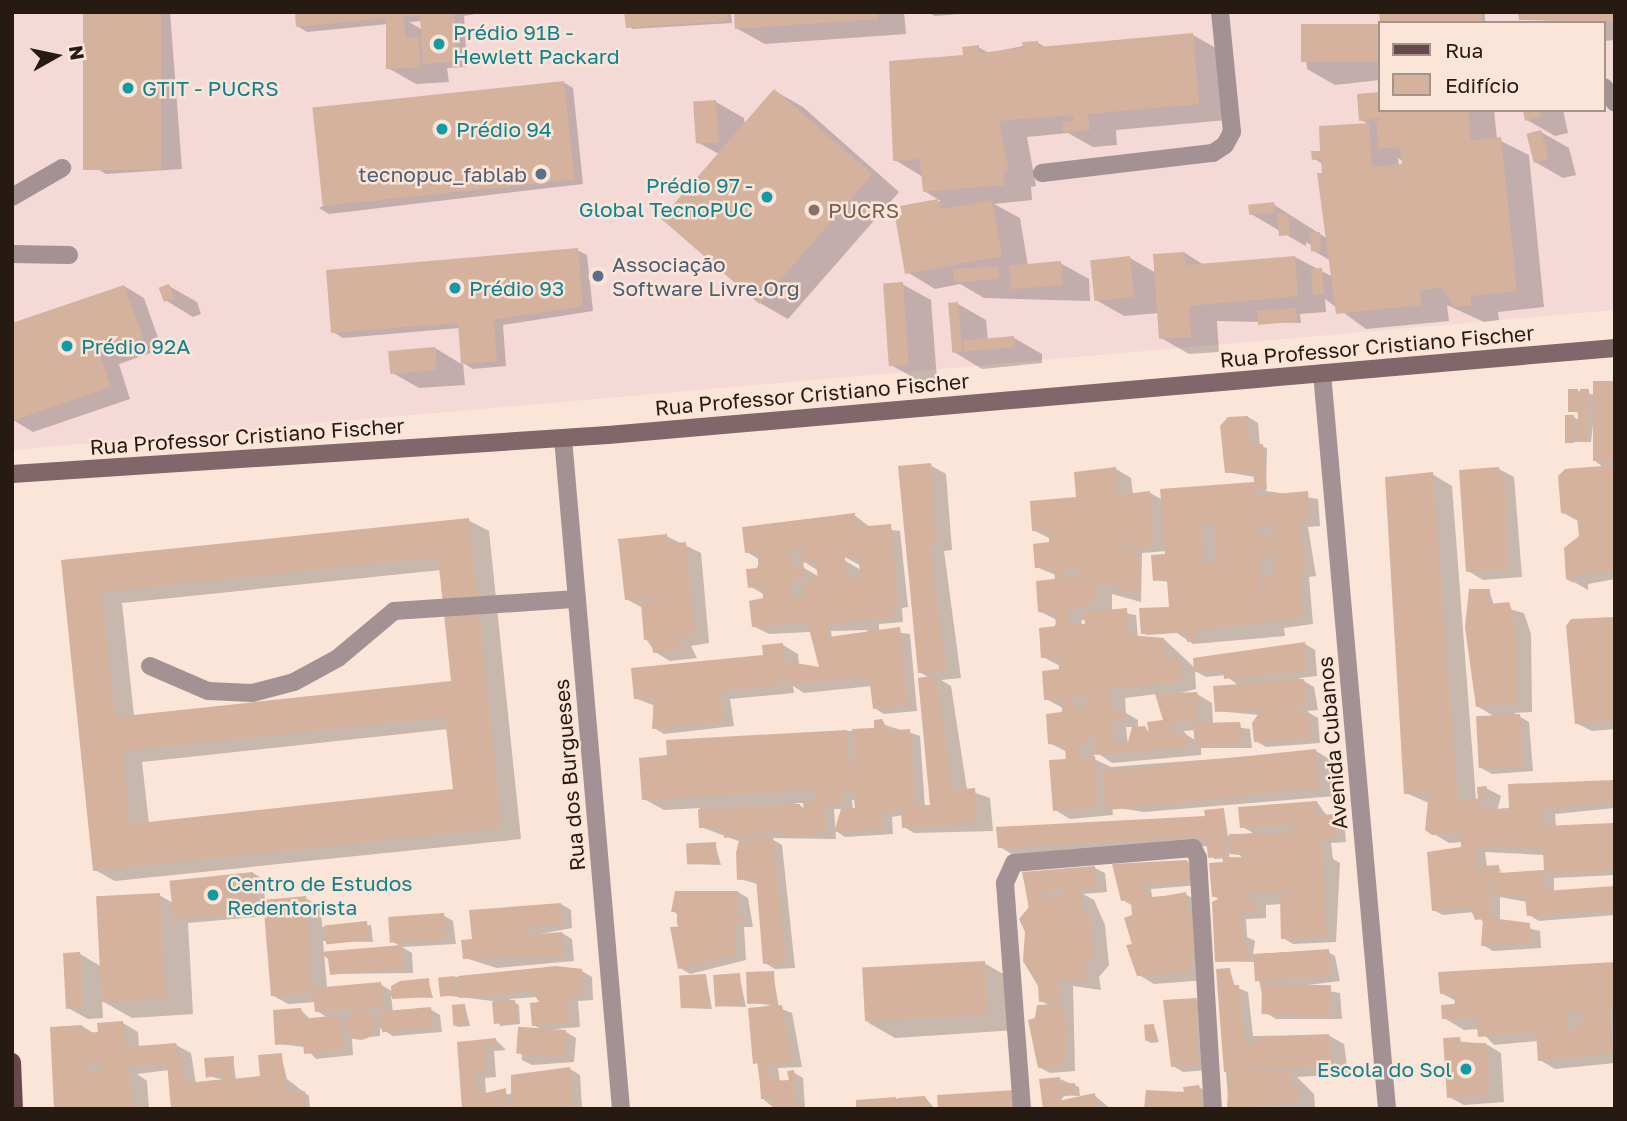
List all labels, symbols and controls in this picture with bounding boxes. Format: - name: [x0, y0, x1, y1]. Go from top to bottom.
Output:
- place label: Prédio 91B - Hewlett Packard: [453, 19, 620, 69]
- north arrow: [21, 21, 91, 91]
- legend: [1378, 21, 1606, 112]
- marker: Prédio 91B - Hewlett Packard: [431, 36, 447, 52]
- text: Rua: [1445, 37, 1483, 63]
- text: N: [65, 44, 90, 62]
- text: Edifício: [1445, 72, 1519, 98]
- place label: GTIT - PUCRS: [142, 75, 279, 101]
- marker: GTIT - PUCRS: [120, 80, 136, 96]
- place label: Prédio 94: [456, 116, 552, 142]
- marker: Prédio 94: [434, 121, 450, 137]
- place label: tecnopuc_fablab: [358, 161, 527, 187]
- marker: tecnopuc_fablab: [533, 166, 549, 182]
- place label: Prédio 97 - Global TecnoPUC: [579, 172, 753, 222]
- marker: Prédio 97 - Global TecnoPUC: [759, 189, 775, 205]
- place label: PUCRS: [828, 197, 899, 223]
- marker: PUCRS: [806, 202, 822, 218]
- place label: Associação Software Livre.Org: [612, 251, 800, 301]
- marker: Associação Software Livre.Org: [590, 268, 606, 284]
- place label: Prédio 93: [469, 275, 564, 301]
- marker: Prédio 93: [447, 280, 463, 296]
- street label: Rua Professor Cristiano Fischer: [1219, 320, 1535, 372]
- place label: Prédio 92A: [81, 333, 190, 359]
- marker: Prédio 92A: [59, 338, 75, 354]
- street label: Rua Professor Cristiano Fischer: [654, 368, 970, 420]
- street label: Rua Professor Cristiano Fischer: [89, 412, 405, 460]
- street label: Avenida Cubanos: [1312, 656, 1352, 830]
- street label: Rua dos Burgueses: [548, 678, 590, 872]
- place label: Centro de Estudos Redentorista: [227, 870, 412, 920]
- marker: Centro de Estudos Redentorista: [205, 887, 221, 903]
- place label: Escola do Sol: [1317, 1056, 1452, 1082]
- marker: Escola do Sol: [1458, 1061, 1474, 1077]

